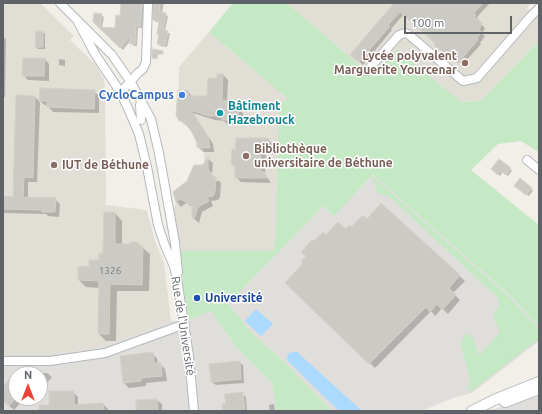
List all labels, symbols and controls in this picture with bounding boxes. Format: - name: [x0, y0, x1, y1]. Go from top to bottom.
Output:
- scale bar: [406, 8, 514, 34]
- text: 100 m: [411, 16, 444, 29]
- place label: Lycée polyvalent Marguerite Yourcenar: [334, 49, 457, 77]
- marker: Lycée polyvalent Marguerite Yourcenar: [460, 58, 470, 68]
- place label: CycloCampus: [99, 88, 174, 102]
- marker: CycloCampus: [177, 90, 187, 100]
- place label: Bâtiment Hazebrouck: [228, 99, 295, 127]
- marker: Bâtiment Hazebrouck: [215, 108, 225, 118]
- place label: Bibliothèque universitaire de Béthune: [254, 142, 393, 170]
- marker: Bibliothèque universitaire de Béthune: [241, 151, 251, 161]
- place label: IUT de Béthune: [62, 158, 149, 172]
- marker: IUT de Béthune: [49, 160, 59, 170]
- house number: 1326: [99, 265, 121, 277]
- street label: Rue de l'Université: [168, 275, 198, 377]
- place label: Université: [205, 291, 263, 305]
- marker: Université: [192, 293, 202, 303]
- north arrow: [8, 366, 48, 406]
- text: N: [24, 369, 32, 381]

